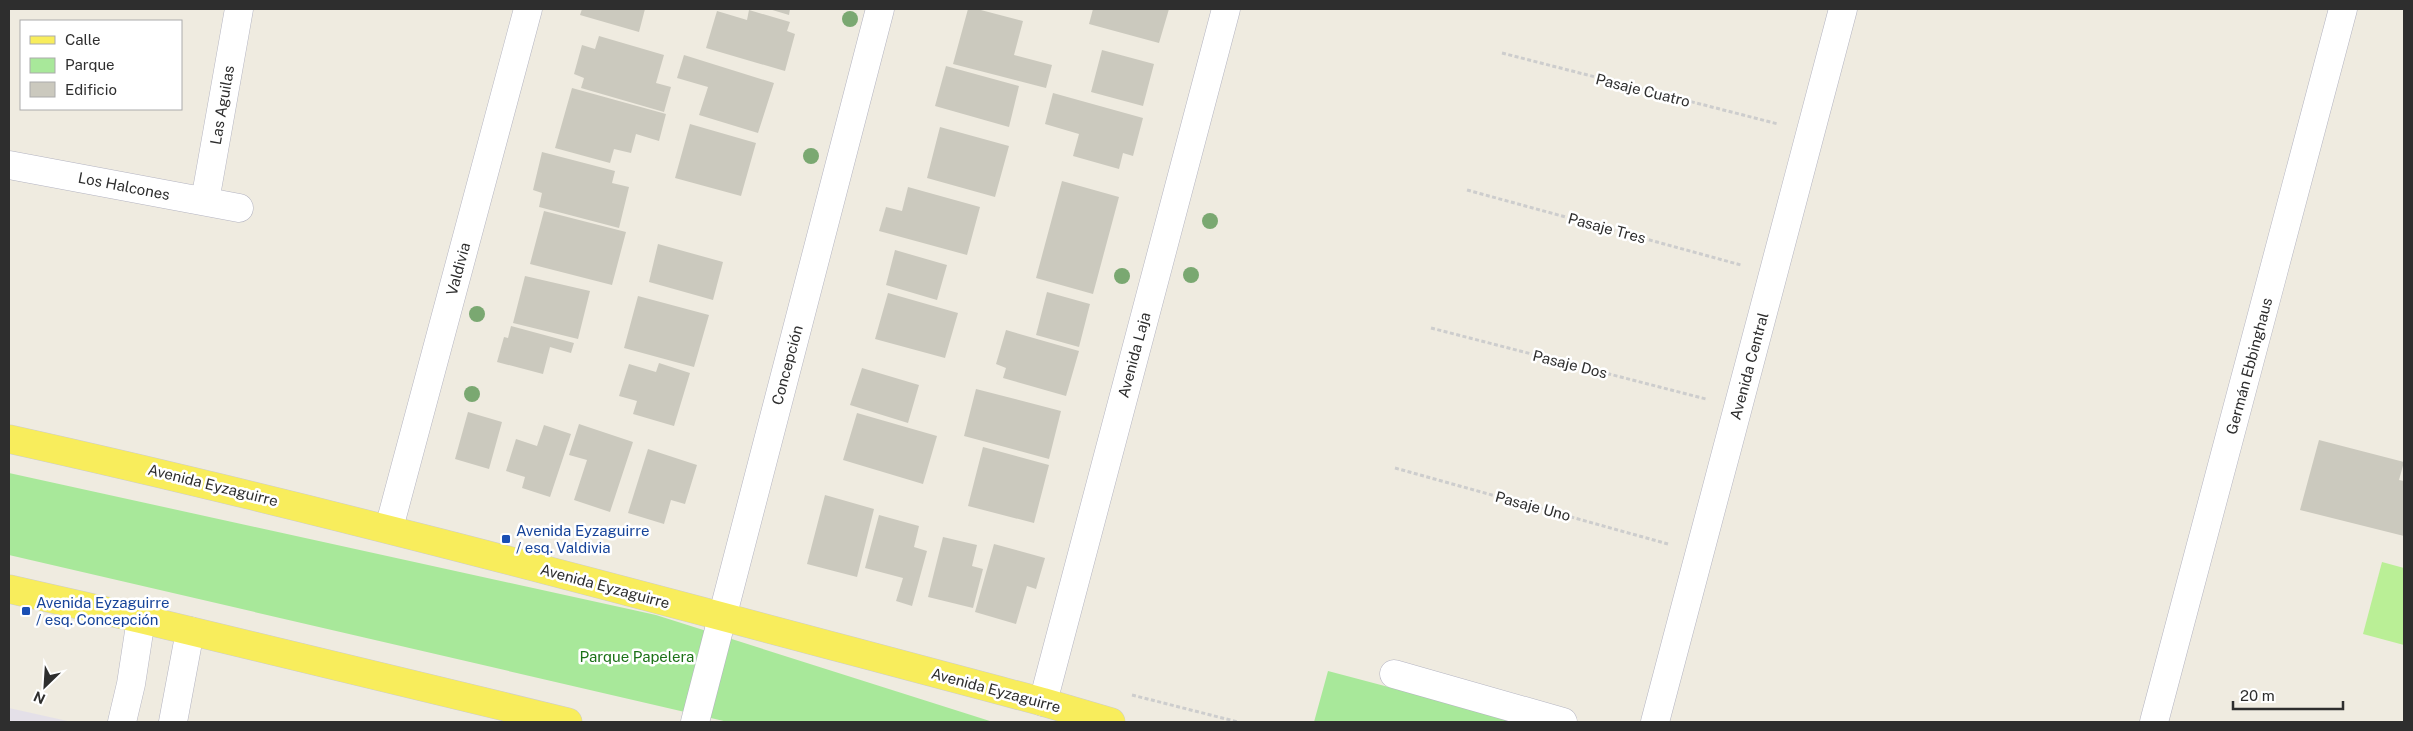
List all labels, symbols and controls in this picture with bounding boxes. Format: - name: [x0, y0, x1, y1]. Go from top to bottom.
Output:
- legend: [20, 20, 182, 110]
- text: Calle: [65, 31, 101, 48]
- text: Parque: [65, 56, 115, 73]
- street label: Las Aguilas: [207, 64, 237, 146]
- street label: Pasaje Cuatro: [1594, 70, 1692, 110]
- text: Edificio: [65, 81, 117, 98]
- street label: Los Halcones: [77, 169, 171, 203]
- street label: Pasaje Tres: [1566, 209, 1648, 247]
- street label: Valdivia: [443, 241, 473, 297]
- street label: Germán Ebbinghaus: [2223, 296, 2275, 436]
- street label: Avenida Laja: [1114, 310, 1154, 400]
- street label: Avenida Central: [1727, 311, 1771, 421]
- street label: Concepción: [768, 323, 806, 407]
- street label: Pasaje Dos: [1531, 347, 1609, 381]
- street label: Avenida Eyzaguirre: [146, 461, 280, 509]
- street label: Pasaje Uno: [1494, 488, 1572, 524]
- place label: Avenida Eyzaguirre / esq. Valdivia: [516, 522, 649, 556]
- marker: Avenida Eyzaguirre / esq. Valdivia: [500, 533, 512, 545]
- street label: Avenida Eyzaguirre: [538, 561, 672, 611]
- place label: Avenida Eyzaguirre / esq. Concepción: [36, 594, 169, 628]
- marker: Avenida Eyzaguirre / esq. Concepción: [20, 605, 32, 617]
- park label: Parque Papelera: [580, 648, 694, 665]
- north arrow: [20, 661, 70, 711]
- street label: Avenida Eyzaguirre: [929, 665, 1063, 715]
- scale bar: [2233, 678, 2343, 710]
- text: 20 m: [2240, 687, 2275, 704]
- text: N: [31, 688, 48, 707]

